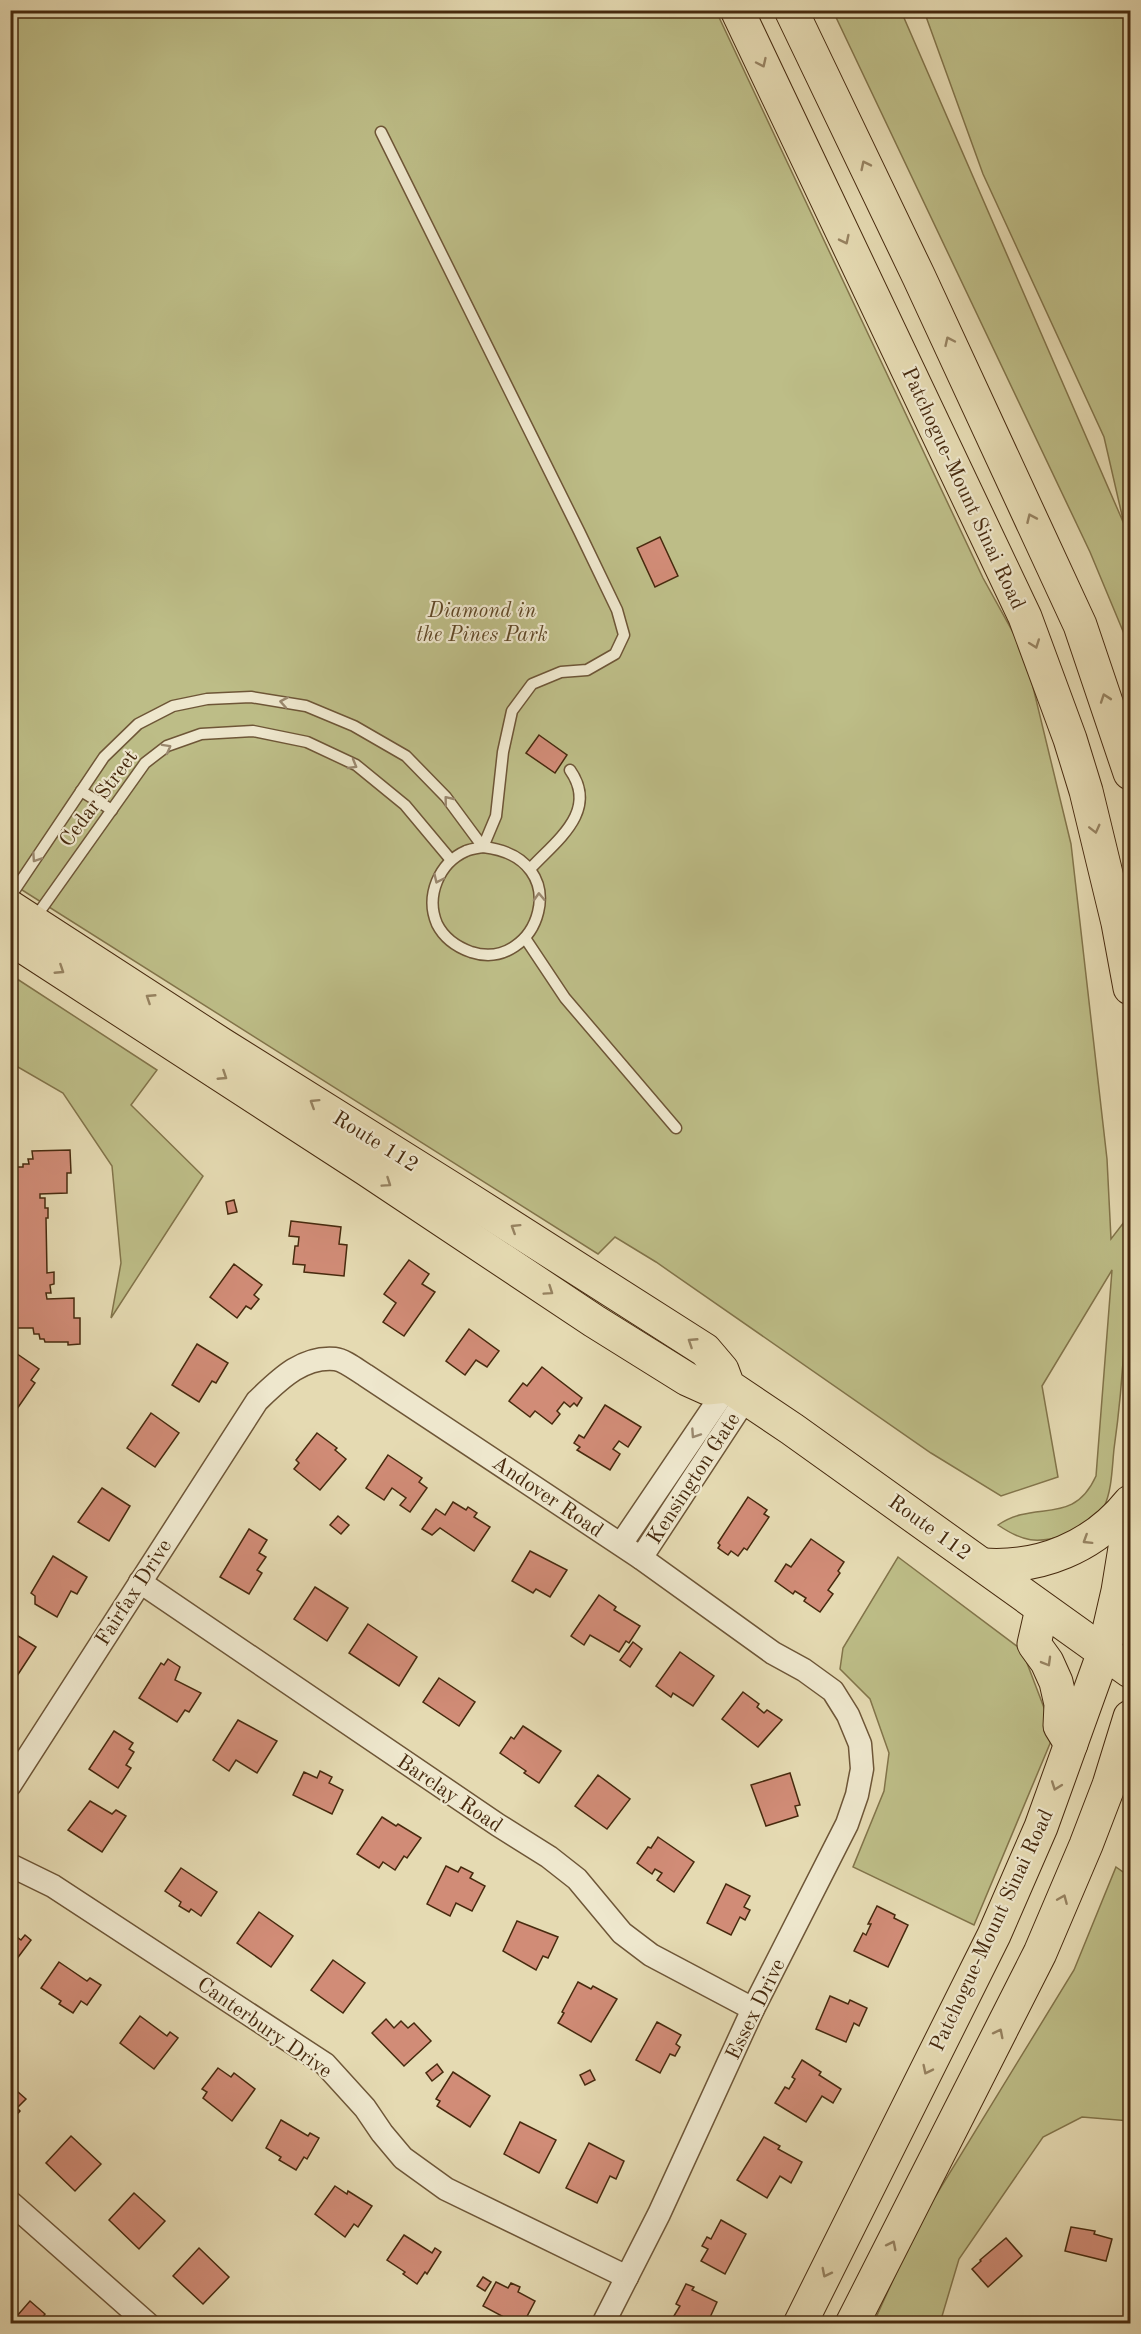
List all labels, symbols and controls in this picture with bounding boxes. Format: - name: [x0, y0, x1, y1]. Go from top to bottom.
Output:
- one-way arrow: [754, 57, 766, 68]
- one-way arrow: [861, 160, 873, 171]
- one-way arrow: [838, 233, 850, 244]
- one-way arrow: [945, 336, 957, 347]
- street label: Patchogue-Mount Sinai Road: [897, 364, 1028, 613]
- one-way arrow: [1027, 513, 1039, 524]
- park label: Diamond in the Pines Park: [416, 601, 548, 646]
- one-way arrow: [1028, 638, 1041, 649]
- one-way arrow: [1100, 693, 1113, 704]
- one-way arrow: [279, 697, 289, 709]
- one-way arrow: [161, 744, 171, 755]
- street label: Cedar Street: [56, 747, 142, 851]
- one-way arrow: [347, 757, 357, 769]
- one-way arrow: [444, 796, 455, 807]
- one-way arrow: [1088, 824, 1101, 834]
- one-way arrow: [32, 852, 43, 863]
- one-way arrow: [434, 873, 446, 884]
- one-way arrow: [532, 893, 545, 902]
- one-way arrow: [53, 963, 64, 974]
- one-way arrow: [146, 994, 157, 1005]
- one-way arrow: [217, 1069, 227, 1081]
- one-way arrow: [310, 1099, 321, 1110]
- street label: Route 112: [329, 1108, 422, 1177]
- one-way arrow: [380, 1176, 391, 1187]
- one-way arrow: [511, 1224, 521, 1236]
- one-way arrow: [542, 1284, 553, 1295]
- one-way arrow: [688, 1338, 699, 1349]
- street label: Kensington Gate: [644, 1409, 744, 1548]
- one-way arrow: [691, 1428, 702, 1439]
- street label: Andover Road: [488, 1452, 607, 1542]
- street label: Route 112: [884, 1491, 974, 1565]
- one-way arrow: [1083, 1533, 1093, 1545]
- street label: Fairfax Drive: [92, 1536, 176, 1650]
- one-way arrow: [1040, 1656, 1051, 1667]
- street label: Barclay Road: [393, 1751, 506, 1837]
- one-way arrow: [1051, 1780, 1064, 1791]
- street label: Patchogue-Mount Sinai Road: [927, 1806, 1058, 2055]
- one-way arrow: [1056, 1895, 1068, 1906]
- street label: Essex Drive: [723, 1956, 790, 2064]
- street label: Canterbury Drive: [193, 1974, 335, 2083]
- one-way arrow: [992, 2029, 1004, 2040]
- one-way arrow: [922, 2064, 934, 2075]
- one-way arrow: [885, 2240, 897, 2251]
- one-way arrow: [821, 2266, 833, 2277]

